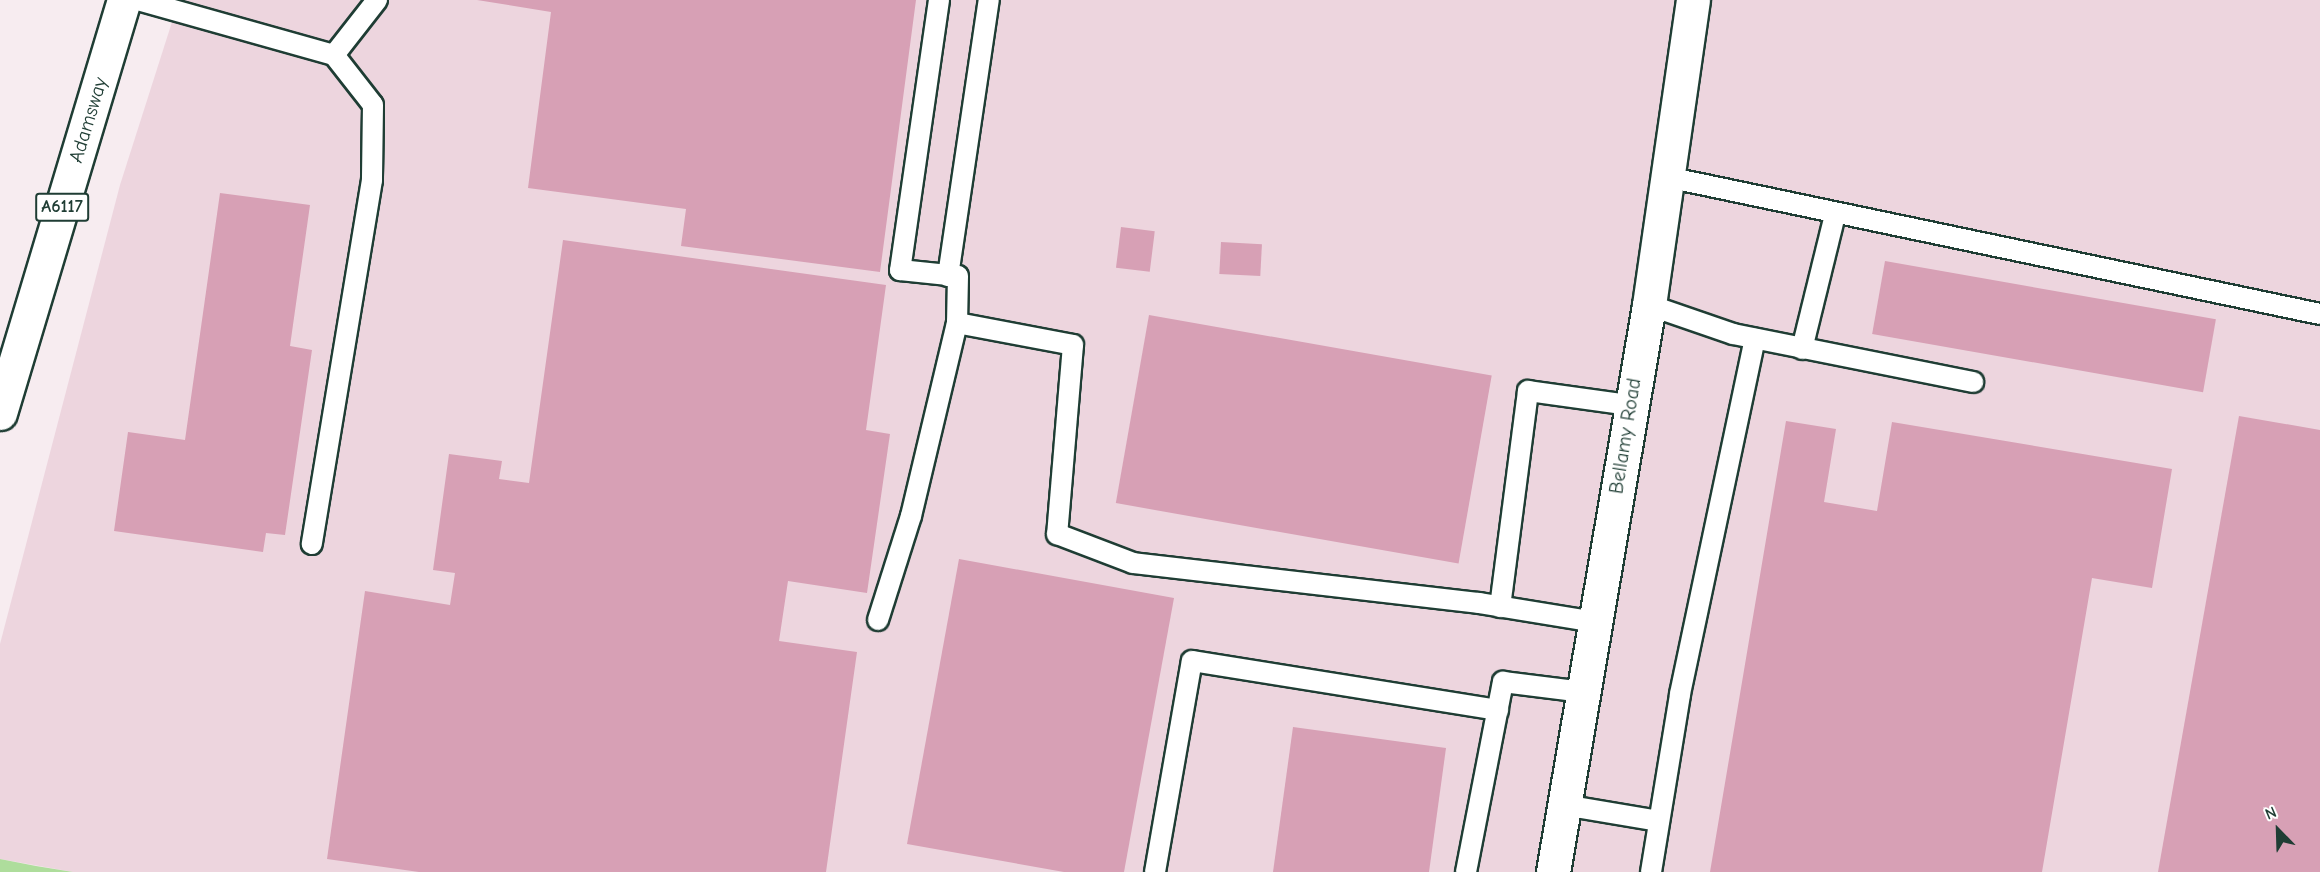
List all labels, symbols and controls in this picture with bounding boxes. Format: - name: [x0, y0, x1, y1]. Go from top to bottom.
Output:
- street label: Adamsway: [64, 74, 112, 166]
- road number: A6117: [35, 192, 89, 222]
- street label: Bellamy Road: [1604, 376, 1646, 496]
- north arrow: [2248, 800, 2308, 860]
- text: N: [2263, 803, 2279, 824]

